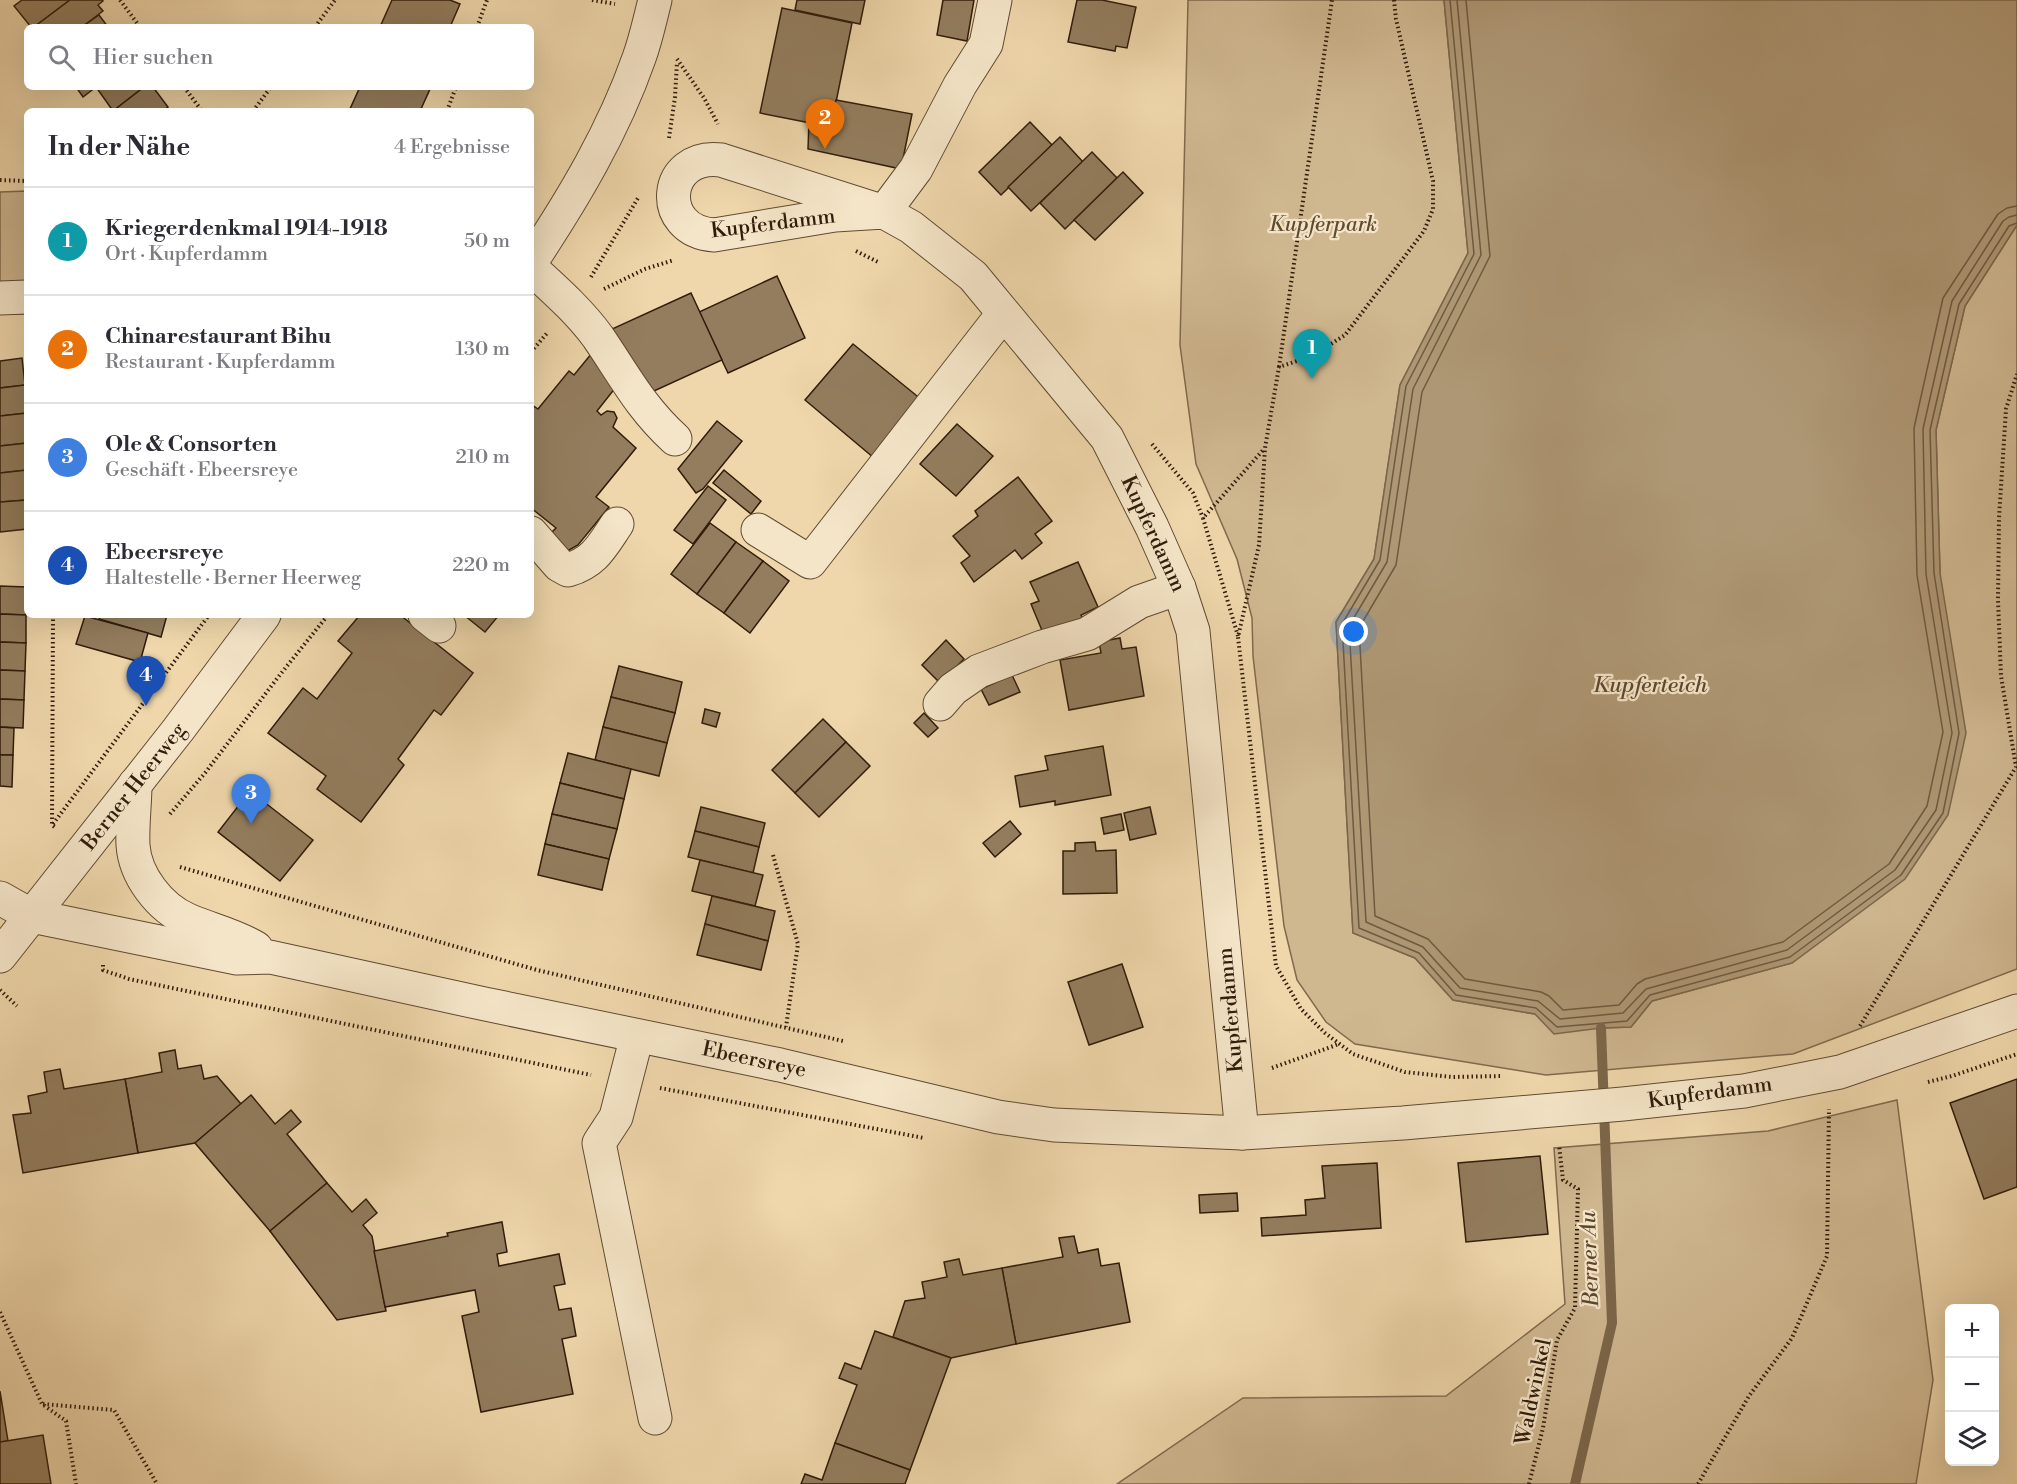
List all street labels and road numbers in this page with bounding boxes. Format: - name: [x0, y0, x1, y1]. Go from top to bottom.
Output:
- street label: Kupferdamm: [709, 203, 837, 245]
- street label: Kupferdamm: [1115, 472, 1191, 596]
- street label: Berner Heerweg: [75, 718, 192, 857]
- street label: Kupferdamm: [1213, 946, 1249, 1074]
- street label: Ebeersreye: [700, 1036, 808, 1084]
- street label: Kupferdamm: [1646, 1071, 1774, 1115]
- street label: Waldwinkel: [1510, 1336, 1558, 1449]

